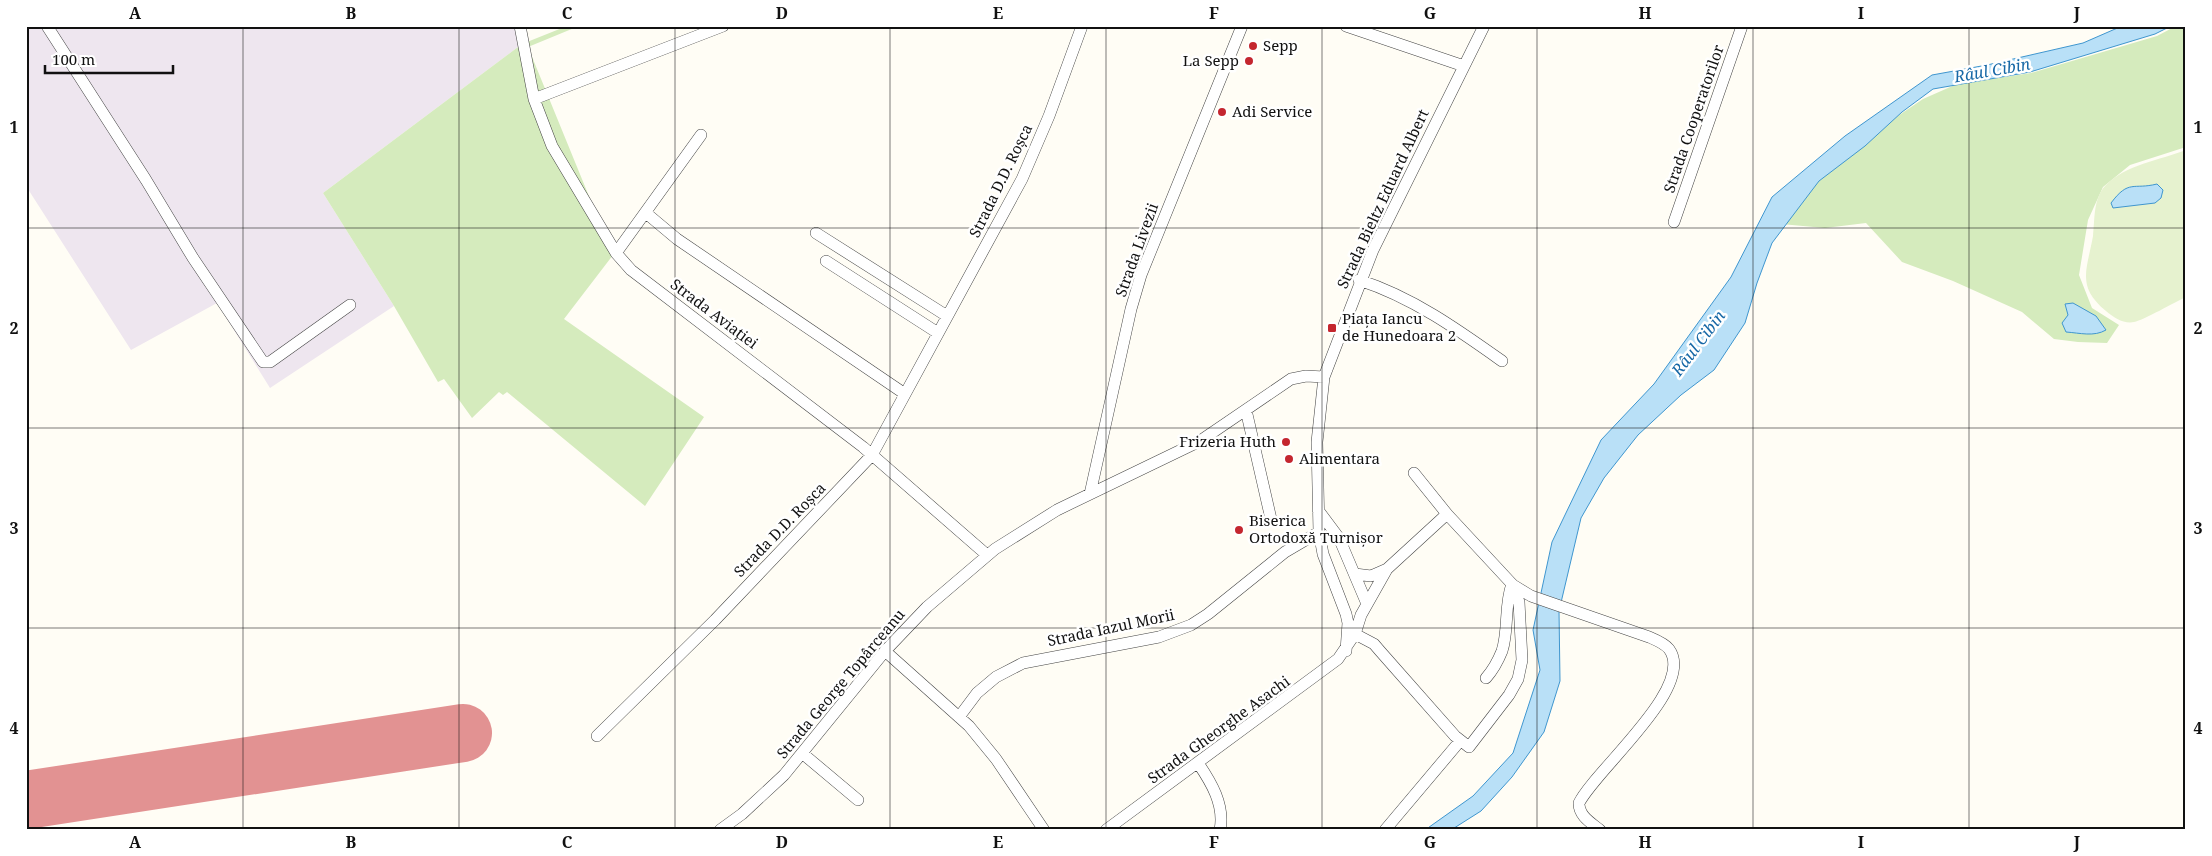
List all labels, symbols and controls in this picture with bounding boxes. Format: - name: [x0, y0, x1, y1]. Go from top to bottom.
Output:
- text: A: [129, 2, 142, 24]
- text: B: [346, 2, 357, 24]
- text: C: [562, 2, 573, 24]
- text: D: [776, 2, 788, 24]
- text: E: [993, 2, 1003, 24]
- text: F: [1209, 2, 1219, 24]
- text: G: [1424, 2, 1436, 24]
- text: H: [1638, 2, 1652, 24]
- text: I: [1858, 2, 1864, 24]
- text: J: [2073, 2, 2081, 24]
- place label: Sepp: [1263, 35, 1298, 55]
- marker: Sepp: [1247, 40, 1259, 52]
- scale bar: [45, 42, 172, 74]
- street label: Strada Cooperatorilor: [1658, 42, 1728, 195]
- text: 100 m: [52, 49, 95, 69]
- place label: La Sepp: [1183, 50, 1239, 70]
- water label: Râul Cibin: [1951, 52, 2032, 88]
- marker: La Sepp: [1243, 55, 1255, 67]
- place label: Adi Service: [1232, 101, 1312, 121]
- marker: Adi Service: [1216, 106, 1228, 118]
- street label: Strada Bieltz Eduard Albert: [1332, 106, 1433, 292]
- text: 1: [9, 116, 19, 138]
- text: 1: [2193, 116, 2203, 138]
- street label: Strada D.D. Roșca: [964, 120, 1036, 241]
- street label: Strada Livezii: [1110, 200, 1162, 299]
- street label: Strada Aviației: [667, 274, 763, 353]
- water label: Râul Cibin: [1665, 305, 1730, 381]
- place label: Piața Iancu de Hunedoara 2: [1342, 308, 1456, 345]
- text: 2: [9, 317, 19, 339]
- text: 2: [2193, 317, 2203, 339]
- marker: Piața Iancu de Hunedoara 2: [1326, 322, 1338, 334]
- place label: Frizeria Huth: [1179, 431, 1276, 451]
- marker: Frizeria Huth: [1280, 436, 1292, 448]
- place label: Alimentara: [1299, 448, 1380, 468]
- marker: Alimentara: [1283, 453, 1295, 465]
- street label: Strada D.D. Roșca: [729, 478, 830, 581]
- place label: Biserica Ortodoxă Turnișor: [1249, 510, 1383, 547]
- text: 3: [9, 517, 19, 539]
- text: 3: [2193, 517, 2203, 539]
- marker: Biserica Ortodoxă Turnișor: [1233, 524, 1245, 536]
- street label: Strada George Topârceanu: [772, 604, 909, 762]
- street label: Strada Iazul Morii: [1045, 604, 1176, 650]
- street label: Strada Gheorghe Asachi: [1143, 671, 1294, 788]
- text: 4: [9, 717, 19, 739]
- text: 4: [2193, 717, 2203, 739]
- text: A: [129, 831, 142, 853]
- text: B: [346, 831, 357, 853]
- text: C: [562, 831, 573, 853]
- text: D: [776, 831, 788, 853]
- text: E: [993, 831, 1003, 853]
- text: F: [1209, 831, 1219, 853]
- text: G: [1424, 831, 1436, 853]
- text: H: [1638, 831, 1652, 853]
- text: I: [1858, 831, 1864, 853]
- text: J: [2073, 831, 2081, 853]

